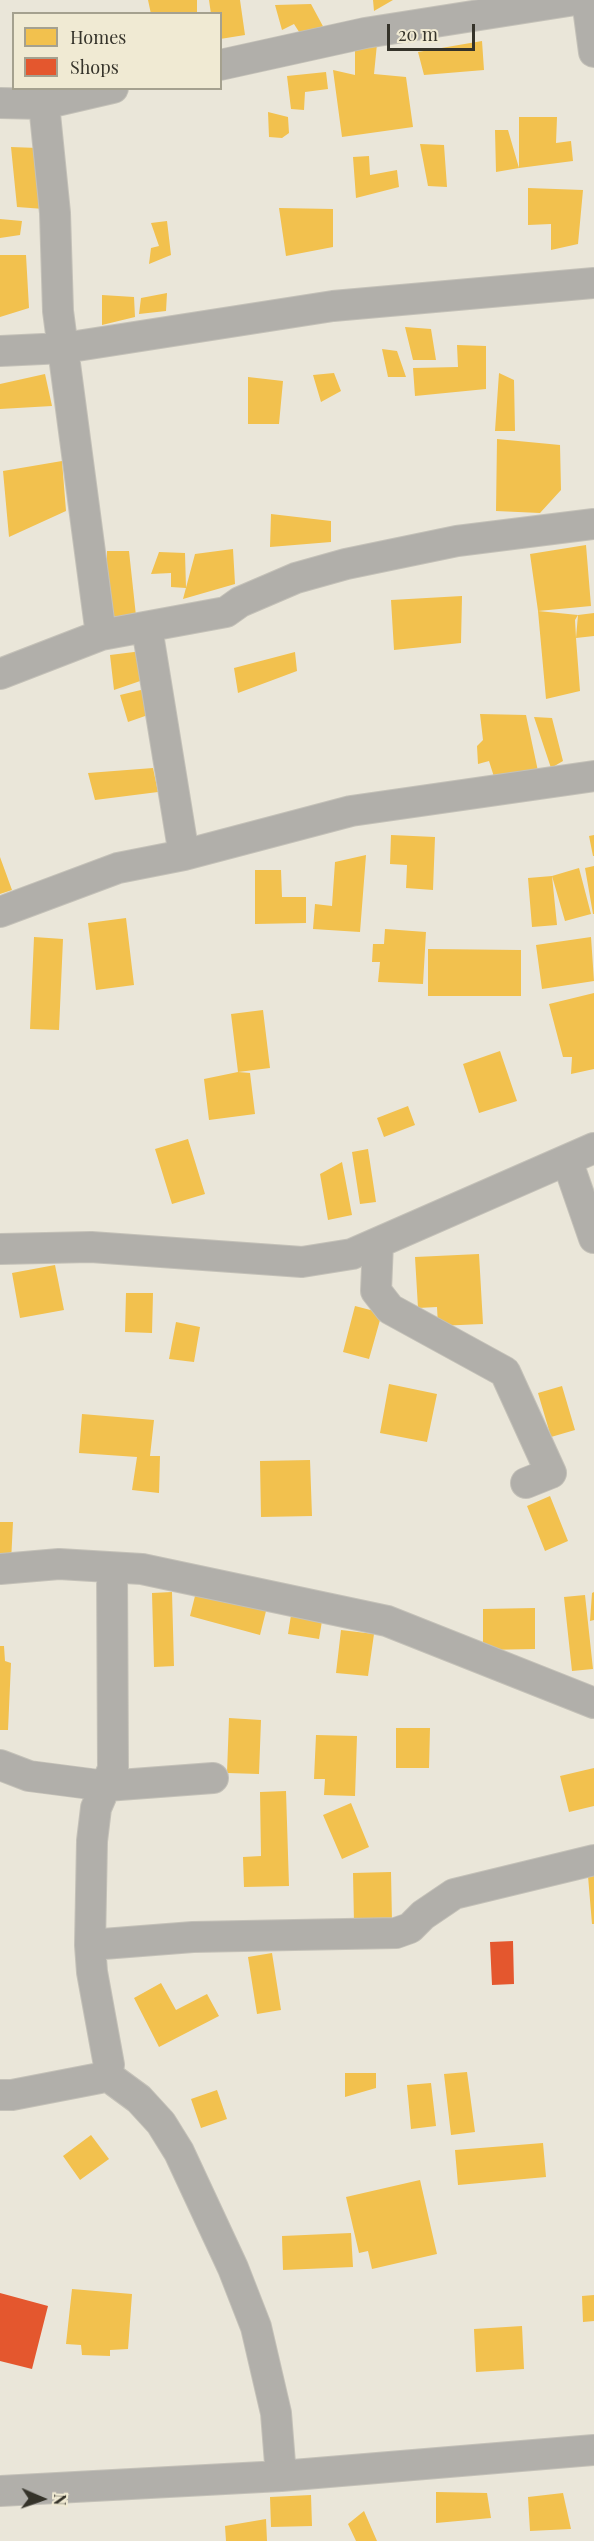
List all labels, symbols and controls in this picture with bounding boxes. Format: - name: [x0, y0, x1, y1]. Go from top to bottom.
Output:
- legend: [12, 12, 222, 90]
- scale bar: [390, 12, 478, 50]
- text: 20 m: [398, 22, 438, 46]
- text: Homes: [70, 25, 126, 49]
- text: Shops: [70, 55, 119, 79]
- north arrow: [12, 2469, 72, 2529]
- text: N: [50, 2494, 71, 2506]

